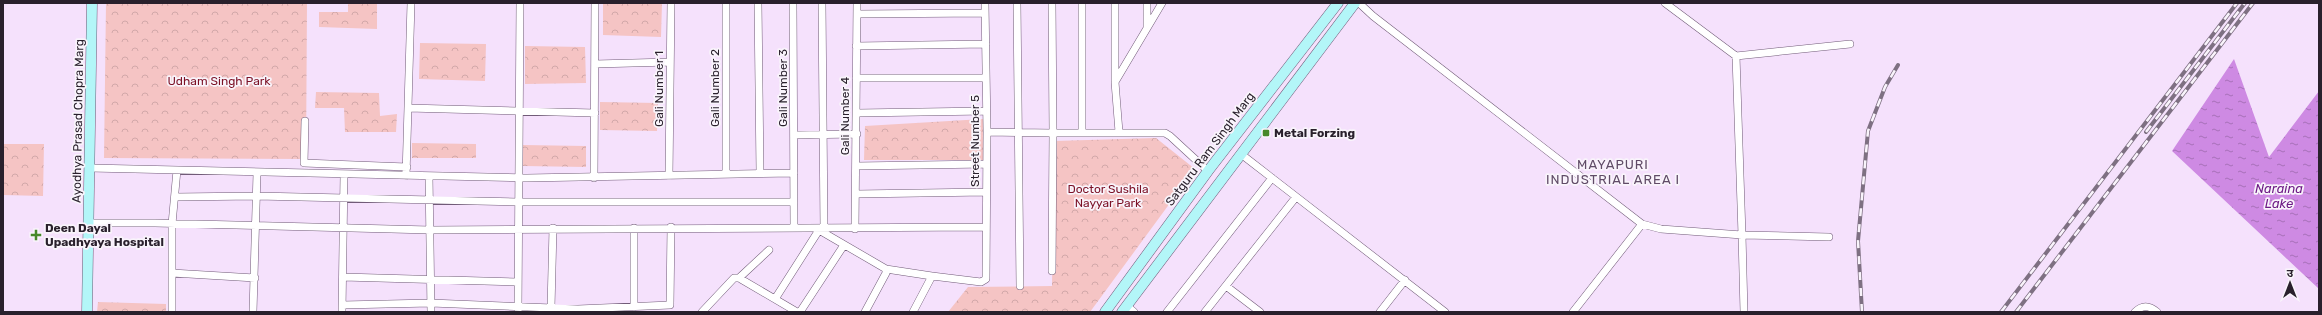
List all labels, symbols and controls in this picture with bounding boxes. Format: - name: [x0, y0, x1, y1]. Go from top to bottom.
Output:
- street label: Ayodhya Prasad Chopra Marg: [70, 39, 86, 203]
- street label: Gali Number 2: [708, 49, 722, 127]
- street label: Gali Number 3: [776, 49, 790, 127]
- street label: Gali Number 1: [652, 51, 666, 127]
- park label: Udham Singh Park: [167, 74, 271, 88]
- street label: Gali Number 4: [838, 76, 852, 155]
- street label: Satguru Ram Singh Marg: [1163, 89, 1257, 209]
- street label: Street Number 5: [968, 95, 982, 187]
- place label: Metal Forzing: [1274, 126, 1355, 140]
- marker: Metal Forzing: [1261, 128, 1271, 138]
- district label: MAYAPURI INDUSTRIAL AREA I: [1546, 157, 1680, 187]
- water label: Naraina Lake: [2255, 181, 2303, 211]
- park label: Doctor Sushila Nayyar Park: [1067, 182, 1149, 210]
- place label: Deen Dayal Upadhyaya Hospital: [45, 221, 164, 249]
- marker: Deen Dayal Upadhyaya Hospital: [30, 229, 42, 241]
- north arrow: [2270, 263, 2310, 303]
- text: उ: [2287, 267, 2294, 280]

